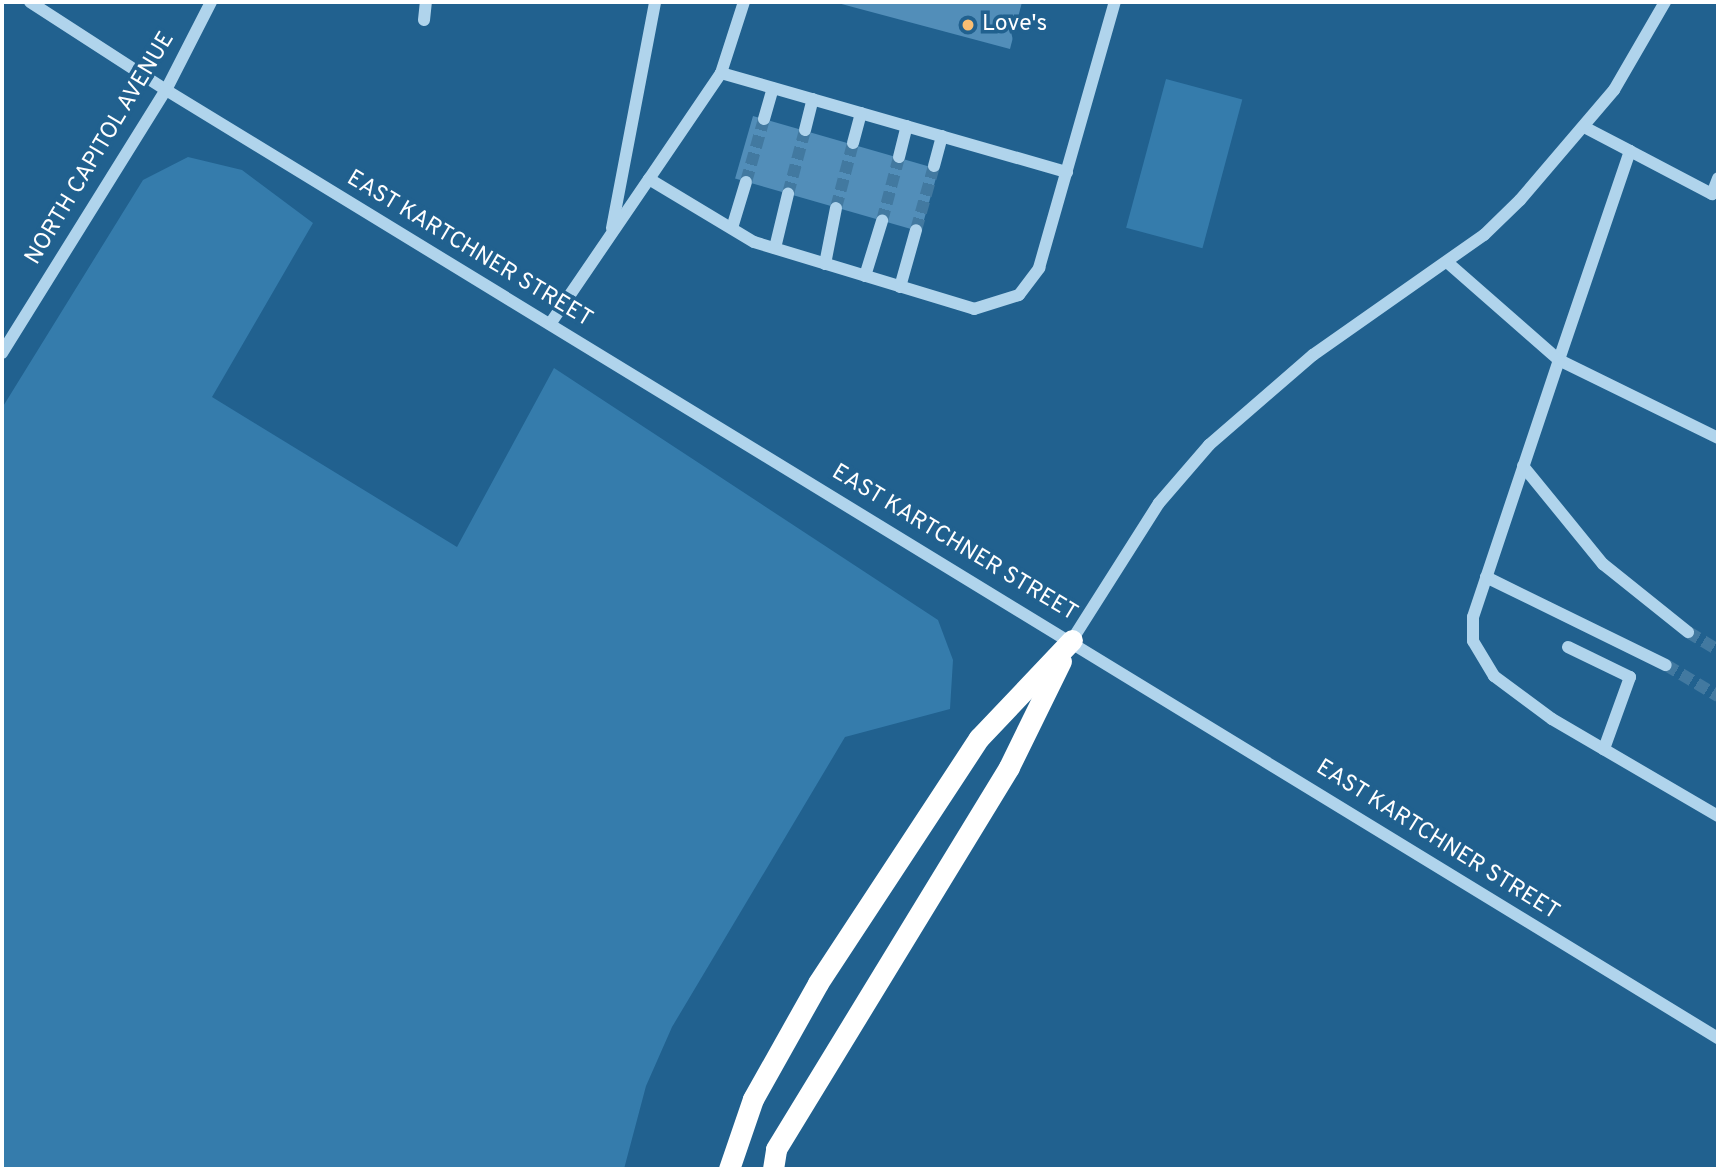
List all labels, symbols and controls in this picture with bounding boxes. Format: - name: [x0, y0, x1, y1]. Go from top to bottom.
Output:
- place label: Love's: [982, 11, 1047, 39]
- marker: Love's: [960, 17, 976, 33]
- street label: NORTH CAPITOL AVENUE: [20, 27, 182, 271]
- street label: EAST KARTCHNER STREET: [341, 165, 597, 335]
- street label: EAST KARTCHNER STREET: [826, 459, 1082, 629]
- street label: EAST KARTCHNER STREET: [1310, 754, 1564, 928]

